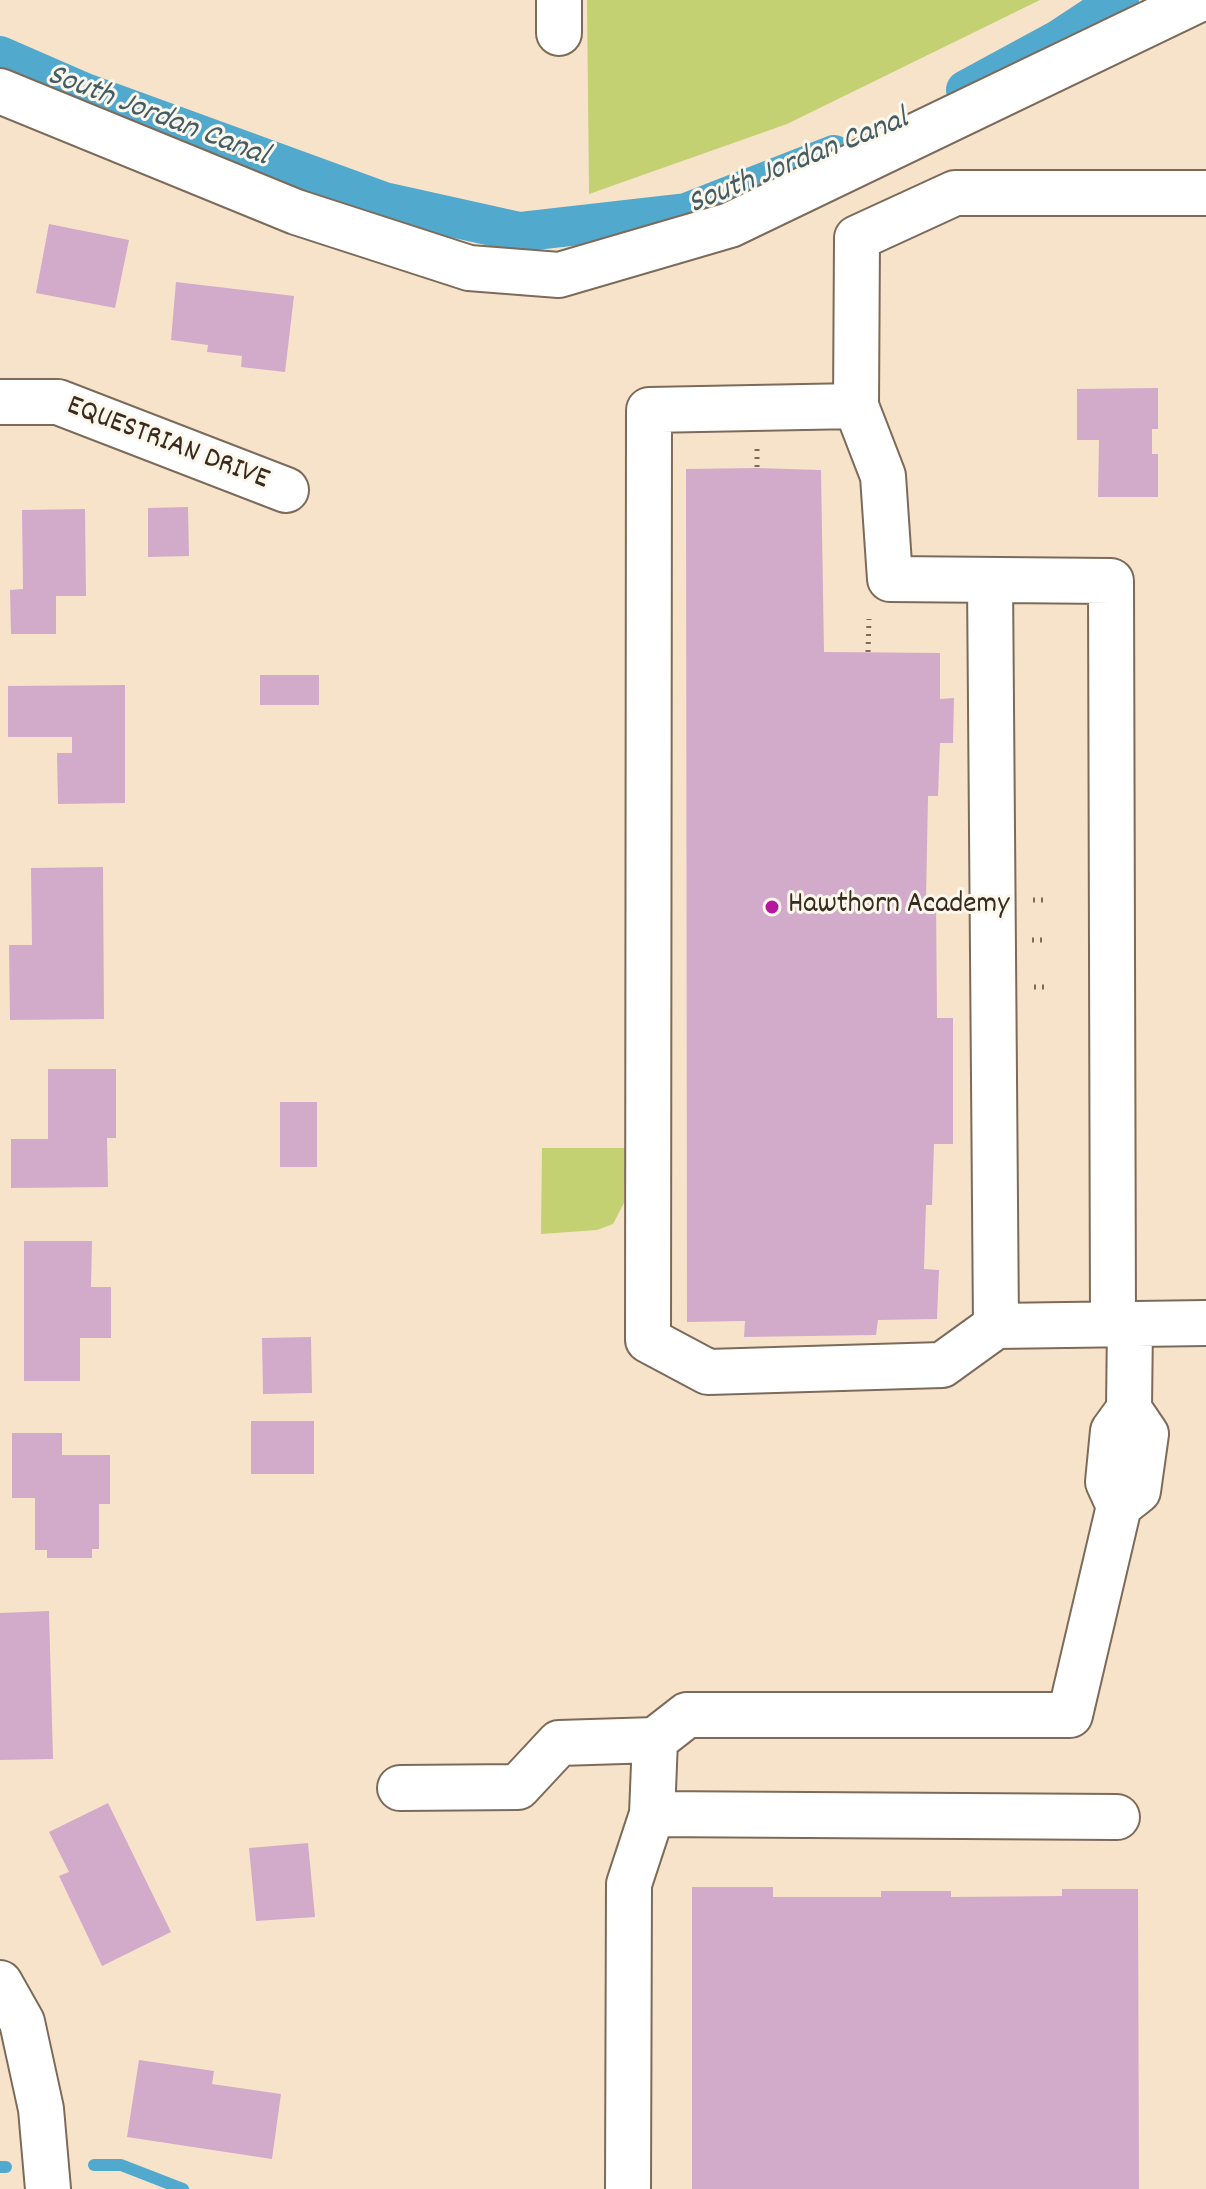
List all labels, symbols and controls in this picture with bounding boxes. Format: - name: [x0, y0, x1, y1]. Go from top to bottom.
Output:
- water label: South Jordan Canal: [41, 58, 273, 178]
- water label: South Jordan Canal: [683, 102, 915, 226]
- street label: EQUESTRIAN DRIVE: [61, 390, 273, 500]
- place label: Hawthorn Academy: [788, 889, 1009, 925]
- marker: Hawthorn Academy: [763, 898, 781, 916]

